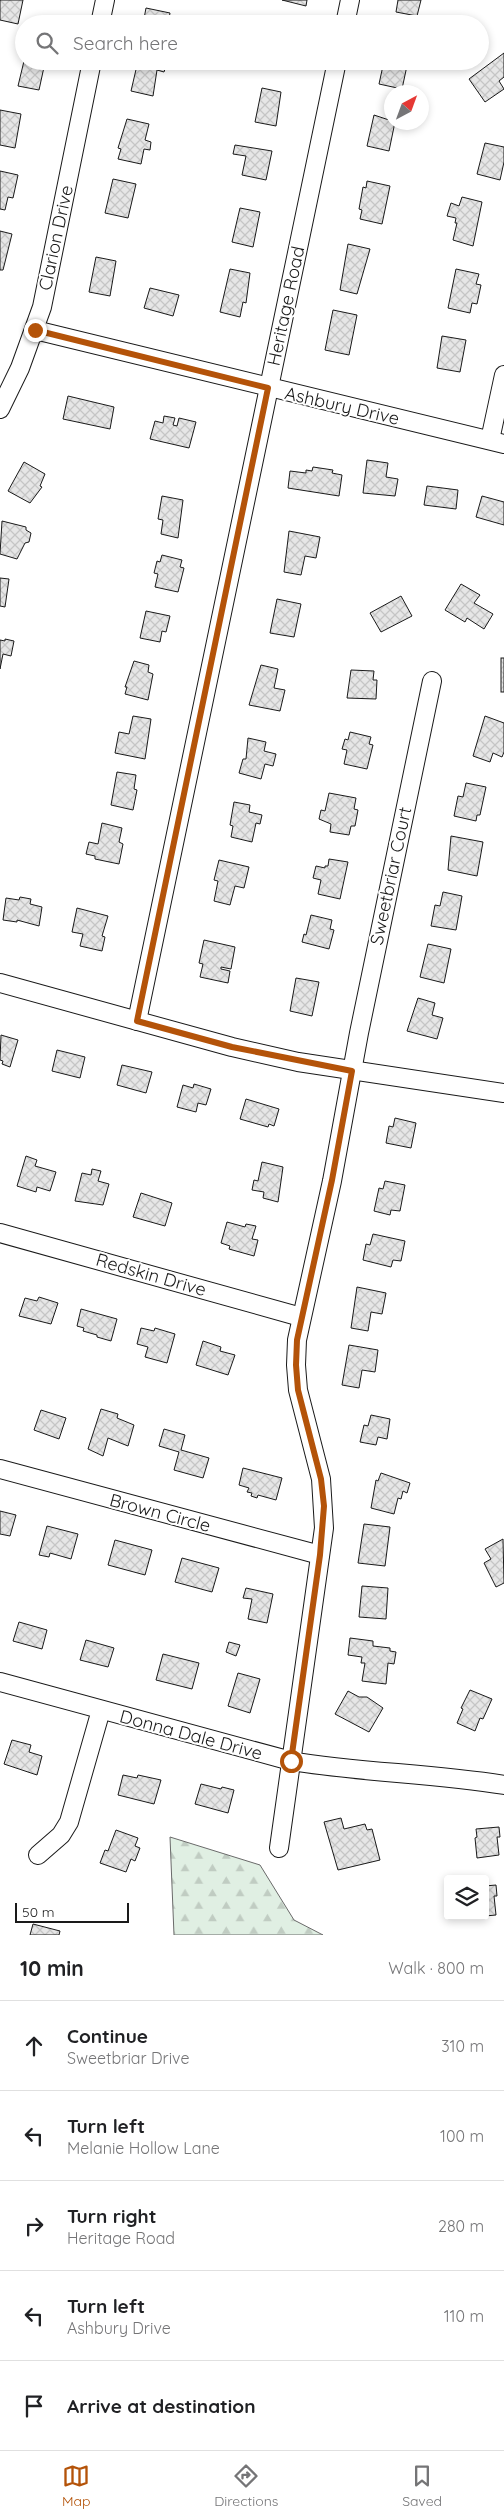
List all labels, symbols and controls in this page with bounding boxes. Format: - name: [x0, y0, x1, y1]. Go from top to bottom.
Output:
- search box: [15, 15, 489, 70]
- icon: search: [33, 29, 61, 57]
- text: Search here: [73, 31, 178, 55]
- north arrow: [384, 85, 429, 130]
- street label: Clarion Drive: [33, 183, 78, 293]
- street label: Heritage Road: [262, 244, 309, 368]
- route end: [24, 319, 47, 342]
- street label: Ashbury Drive: [283, 381, 402, 430]
- street label: Sweetbriar Court: [365, 805, 416, 947]
- street label: Redskin Drive: [93, 1248, 209, 1301]
- street label: Brown Circle: [107, 1488, 213, 1537]
- street label: Donna Dale Drive: [117, 1704, 265, 1765]
- route start: [280, 1750, 303, 1773]
- map controls: [444, 1875, 489, 1920]
- button: layers: [444, 1875, 489, 1920]
- scale bar: [15, 1900, 129, 1923]
- text: 50 m: [22, 1903, 55, 1921]
- text: 10 min: [20, 1955, 84, 1981]
- text: Walk · 800 m: [388, 1958, 484, 1978]
- text: Continue: [67, 2024, 148, 2048]
- icon: ahead: [20, 2032, 48, 2060]
- text: 310 m: [441, 2036, 484, 2056]
- text: Sweetbriar Drive: [67, 2048, 190, 2068]
- text: Turn left: [67, 2114, 145, 2138]
- icon: left: [20, 2122, 48, 2150]
- text: 100 m: [440, 2126, 484, 2146]
- text: Melanie Hollow Lane: [67, 2138, 220, 2158]
- text: Turn right: [67, 2204, 156, 2228]
- icon: right: [20, 2212, 48, 2240]
- text: 280 m: [438, 2216, 484, 2236]
- text: Heritage Road: [67, 2228, 175, 2248]
- text: Turn left: [67, 2294, 145, 2318]
- icon: left: [20, 2302, 48, 2330]
- text: 110 m: [444, 2306, 484, 2326]
- text: Ashbury Drive: [67, 2318, 171, 2338]
- icon: arrive: [20, 2392, 48, 2420]
- text: Arrive at destination: [67, 2394, 256, 2418]
- tab: Map: [62, 2462, 90, 2510]
- tab: Directions: [214, 2462, 278, 2510]
- tab: Saved: [402, 2462, 442, 2510]

